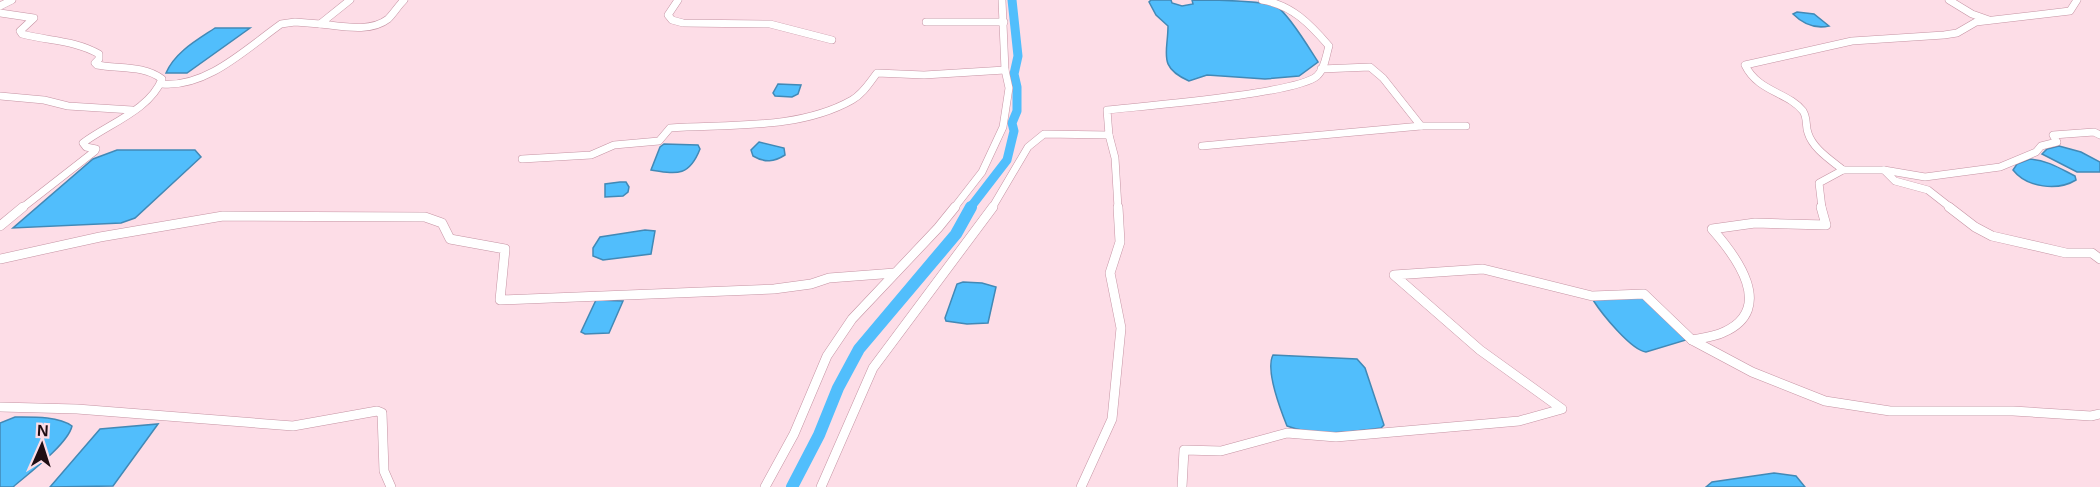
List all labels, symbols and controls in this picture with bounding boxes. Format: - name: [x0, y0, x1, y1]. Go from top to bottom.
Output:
- north arrow: [12, 415, 72, 475]
- text: N: [37, 422, 49, 439]

